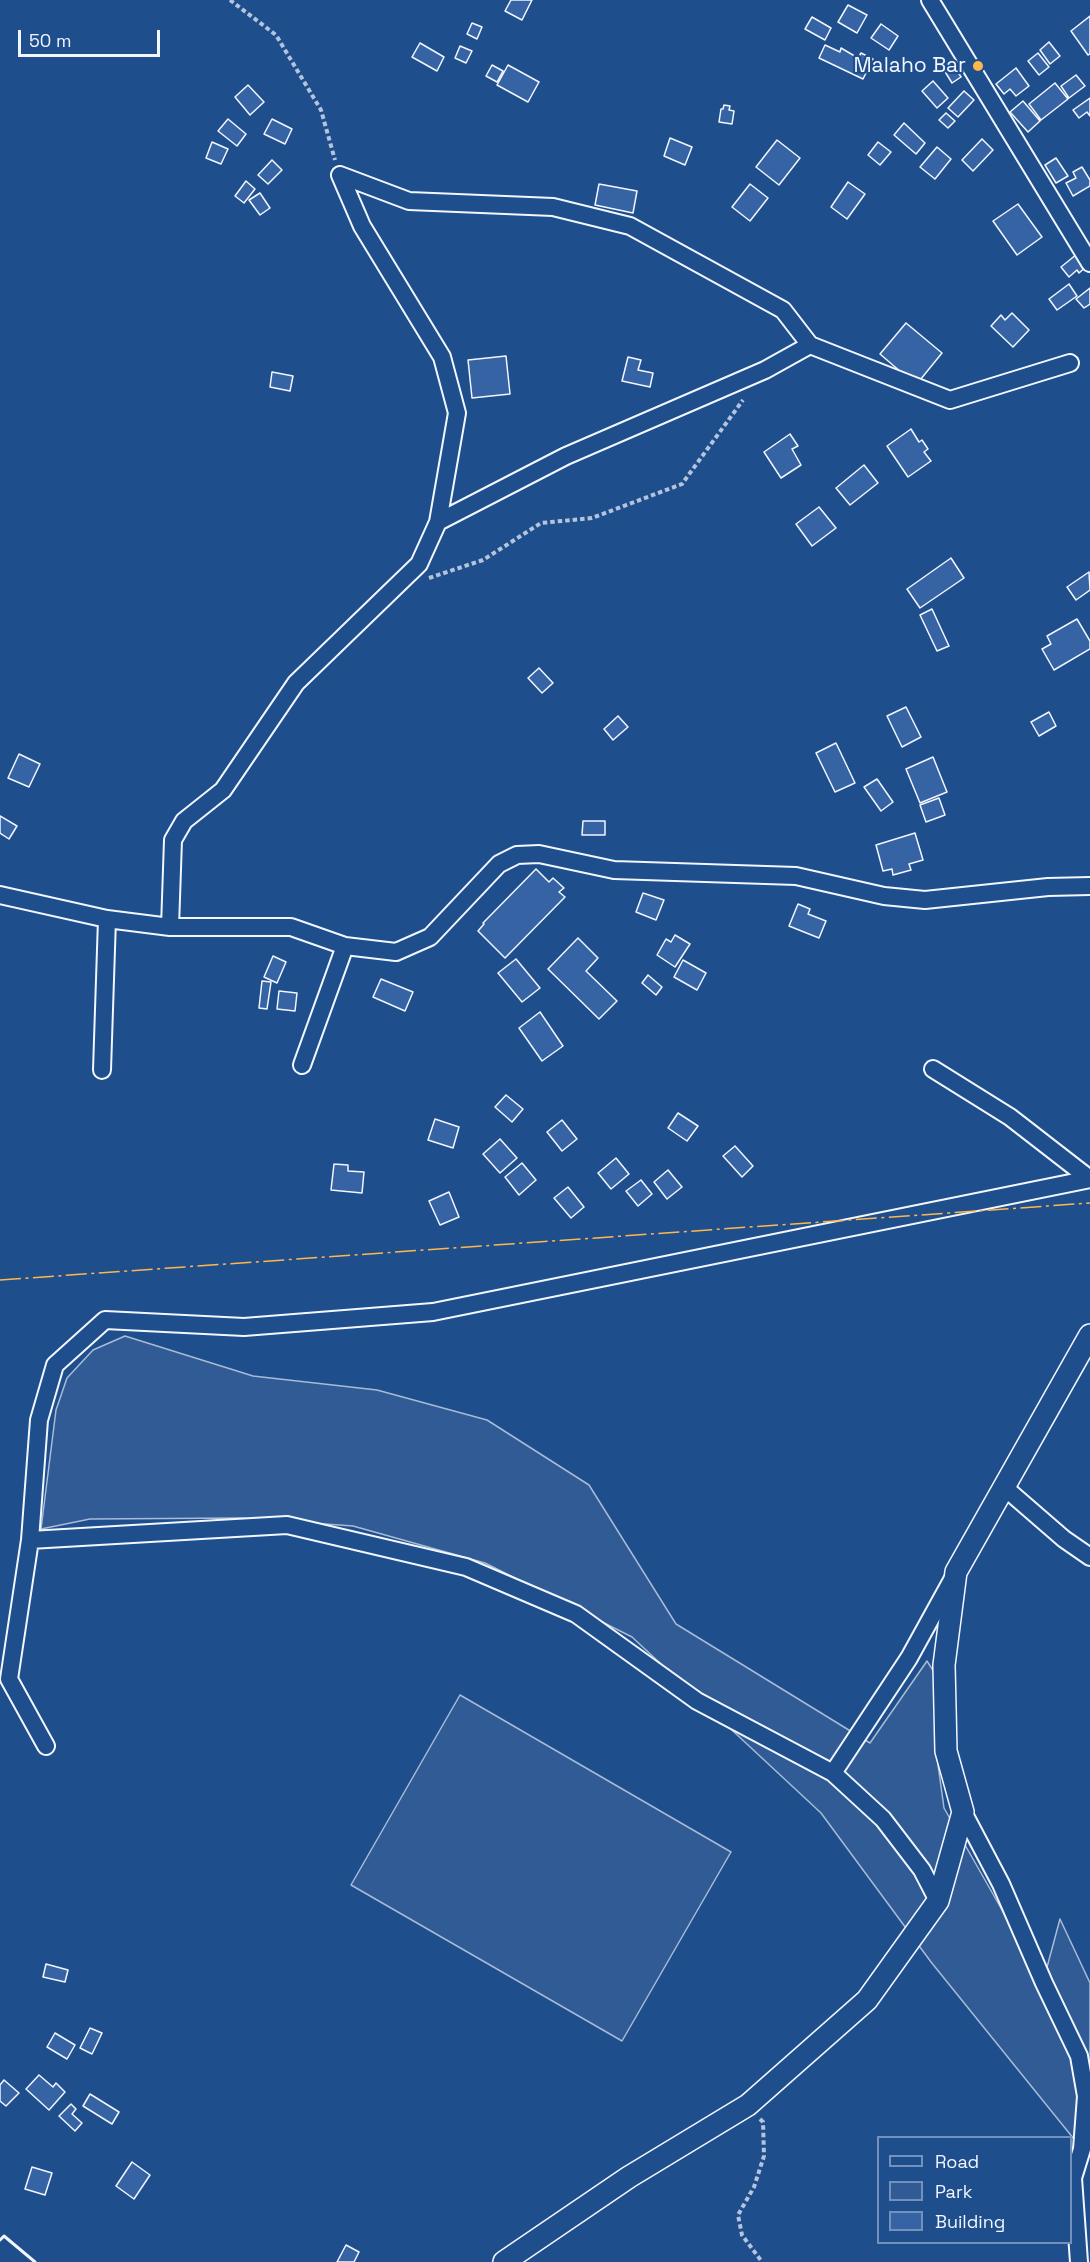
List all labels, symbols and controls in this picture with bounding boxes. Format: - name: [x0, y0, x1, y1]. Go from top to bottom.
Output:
- scale bar: [21, 18, 164, 56]
- text: 50 m: [29, 29, 71, 52]
- place label: Malaho Bar: [853, 53, 966, 79]
- marker: Malaho Bar: [971, 59, 985, 73]
- legend: [877, 2136, 1072, 2244]
- text: Road: [935, 2150, 979, 2173]
- text: Park: [935, 2180, 972, 2203]
- text: Building: [935, 2210, 1005, 2233]

